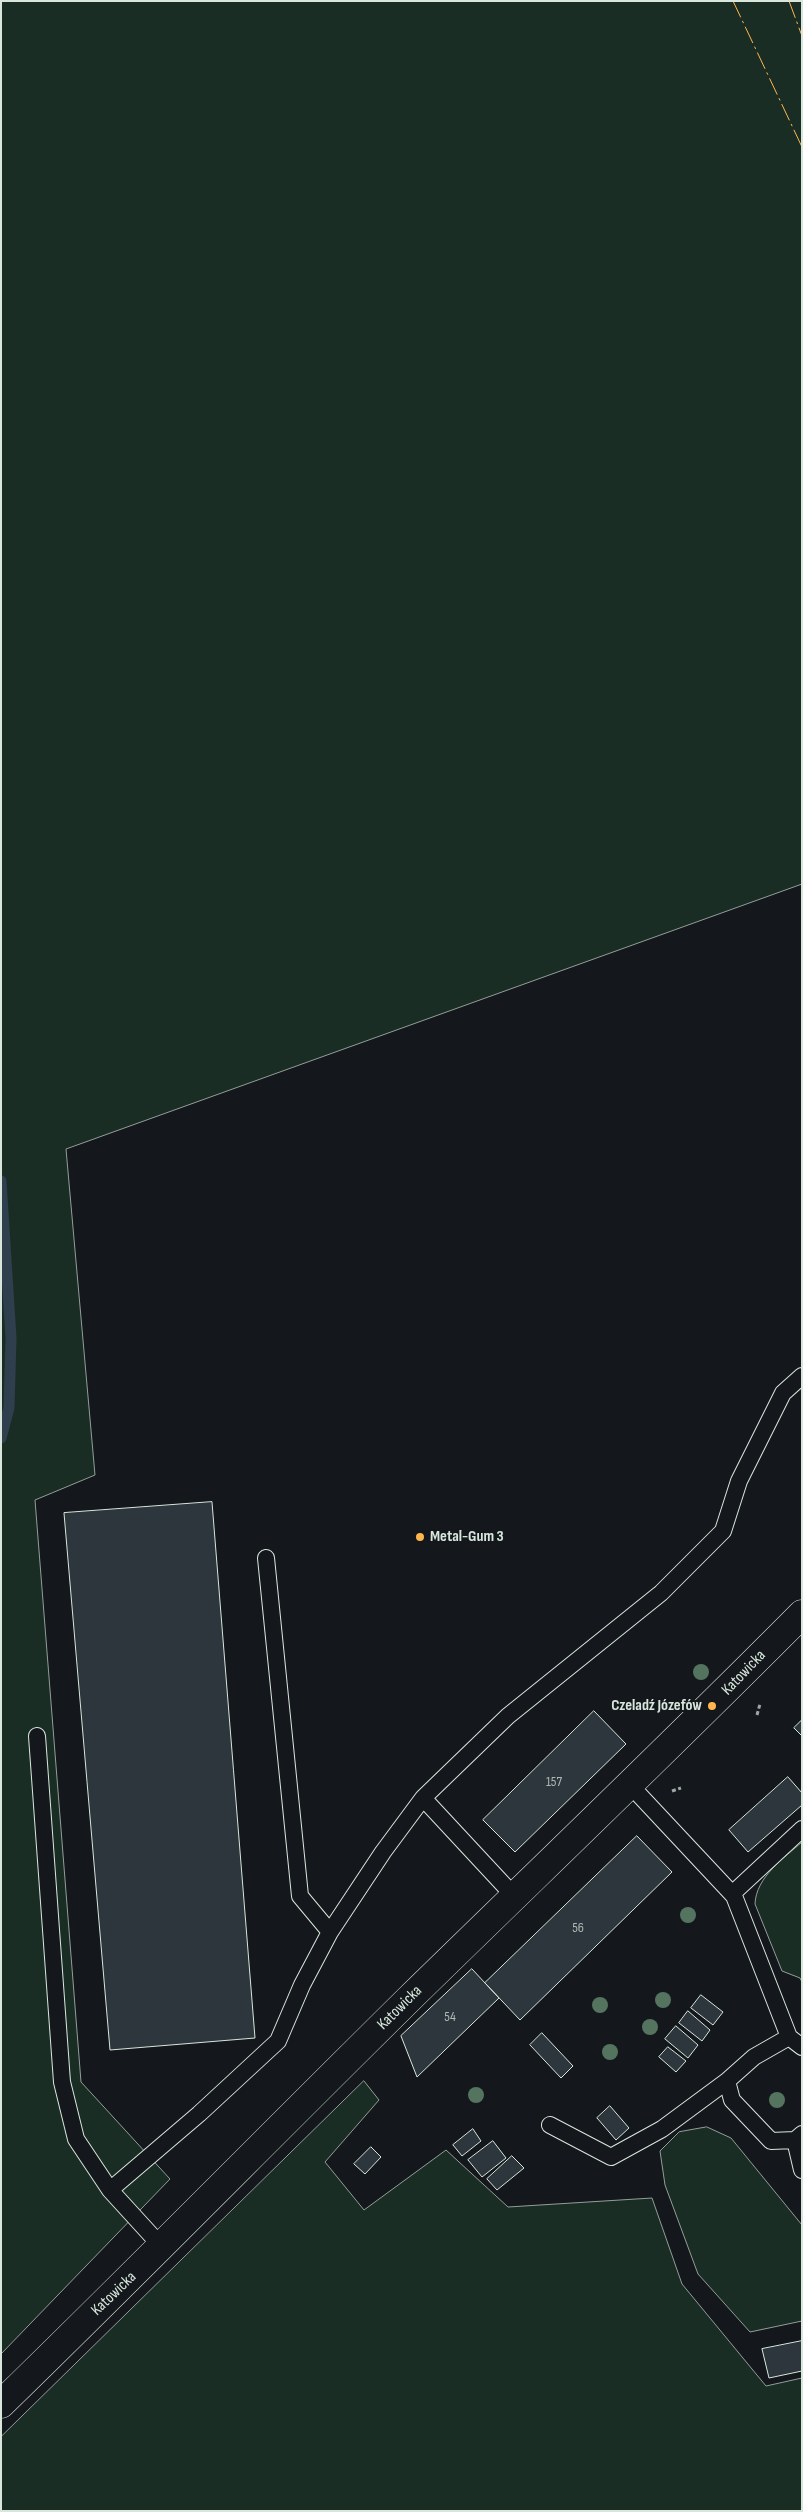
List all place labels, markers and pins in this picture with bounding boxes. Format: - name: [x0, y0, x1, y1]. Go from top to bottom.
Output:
- place label: Metal-Gum 3: [430, 1527, 504, 1547]
- marker: Metal-Gum 3: [414, 1531, 426, 1543]
- place label: Czeladź Józefów: [611, 1696, 702, 1716]
- marker: Czeladź Józefów: [706, 1700, 718, 1712]

